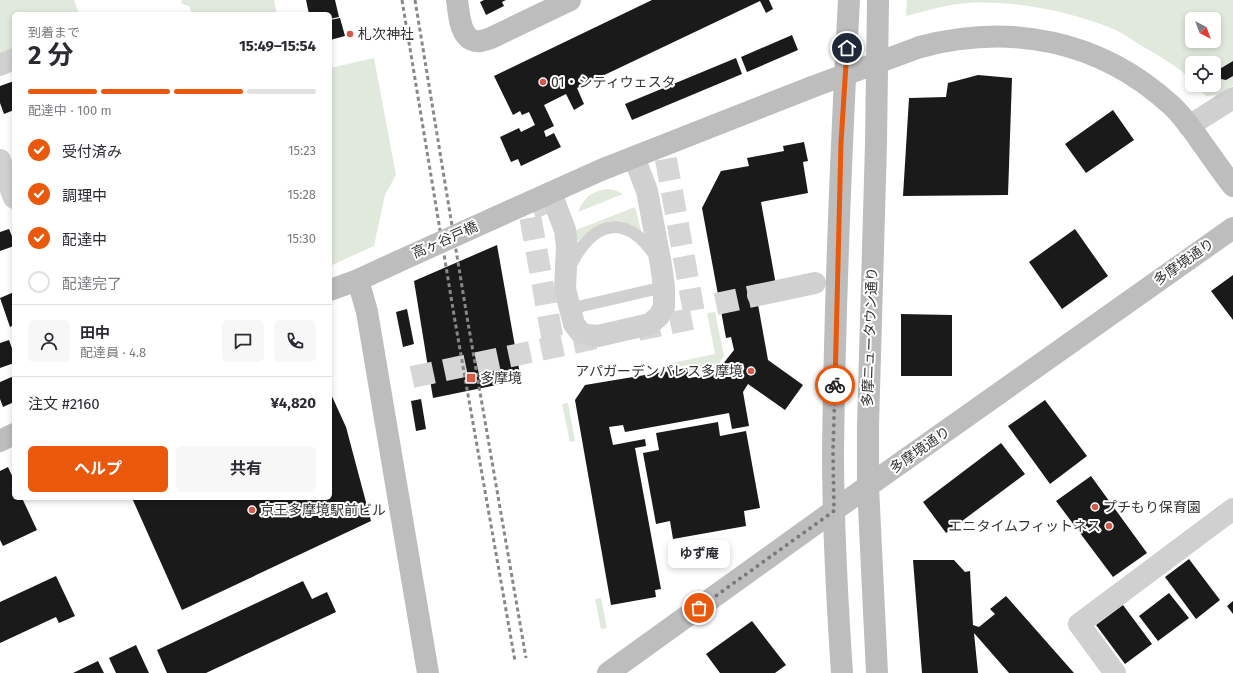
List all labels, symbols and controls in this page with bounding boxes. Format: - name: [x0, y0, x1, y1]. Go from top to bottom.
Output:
- north arrow: [1185, 12, 1221, 48]
- map controls: [1185, 12, 1221, 92]
- text: 到着まで: [28, 25, 80, 40]
- place label: 札次神社: [358, 26, 414, 43]
- marker: 札次神社: [345, 29, 355, 39]
- pin: [830, 31, 864, 65]
- text: 15:49–15:54: [239, 37, 316, 55]
- icon: home: [836, 37, 858, 59]
- text: 2 分: [28, 40, 74, 71]
- button: locate: [1185, 56, 1221, 92]
- place label: 01・シティウェスタ: [551, 74, 676, 91]
- marker: 01・シティウェスタ: [538, 77, 548, 87]
- text: 配達中 · 100 m: [28, 103, 112, 118]
- icon: check: [28, 139, 50, 161]
- text: 受付済み: [62, 143, 122, 161]
- text: 15:23: [288, 143, 316, 158]
- icon: check: [28, 183, 50, 205]
- text: 調理中: [62, 187, 107, 205]
- text: 15:28: [287, 187, 316, 202]
- street label: 高ヶ谷戸橋: [410, 218, 480, 262]
- icon: check: [28, 227, 50, 249]
- text: 配達中: [62, 231, 107, 249]
- text: 15:30: [287, 231, 316, 246]
- street label: 多摩境通り: [1150, 235, 1218, 289]
- street label: 多摩ニュータウン通り: [859, 267, 881, 407]
- text: 配達完了: [62, 275, 122, 293]
- button: person: [28, 320, 70, 362]
- button: chat: [222, 320, 264, 362]
- button: phone: [274, 320, 316, 362]
- text: 田中: [80, 324, 110, 342]
- text: 配達員 · 4.8: [80, 345, 146, 360]
- place label: アパガーデンパレス多摩境: [575, 363, 743, 380]
- courier: [815, 365, 855, 405]
- marker: アパガーデンパレス多摩境: [746, 366, 756, 376]
- place label: 多摩境: [480, 370, 522, 387]
- marker: 多摩境: [465, 372, 477, 384]
- icon: bike: [824, 374, 846, 396]
- text: ¥4,820: [271, 394, 316, 412]
- text: 注文 #2160: [28, 395, 100, 413]
- street label: 多摩境通り: [886, 423, 954, 477]
- button: ヘルプ: [28, 446, 168, 492]
- button: 共有: [176, 446, 316, 492]
- place label: プチもり保育園: [1103, 499, 1201, 516]
- place label: 京王多摩境駅前ビル: [260, 502, 386, 519]
- marker: プチもり保育園: [1090, 502, 1100, 512]
- marker: 京王多摩境駅前ビル: [247, 505, 257, 515]
- place label: エニタイムフィットネス: [948, 518, 1101, 535]
- marker: エニタイムフィットネス: [1104, 521, 1114, 531]
- callout: ゆず庵: [668, 540, 730, 568]
- text: ゆず庵: [679, 546, 719, 561]
- pin: [682, 591, 716, 625]
- icon: bag: [688, 597, 710, 619]

